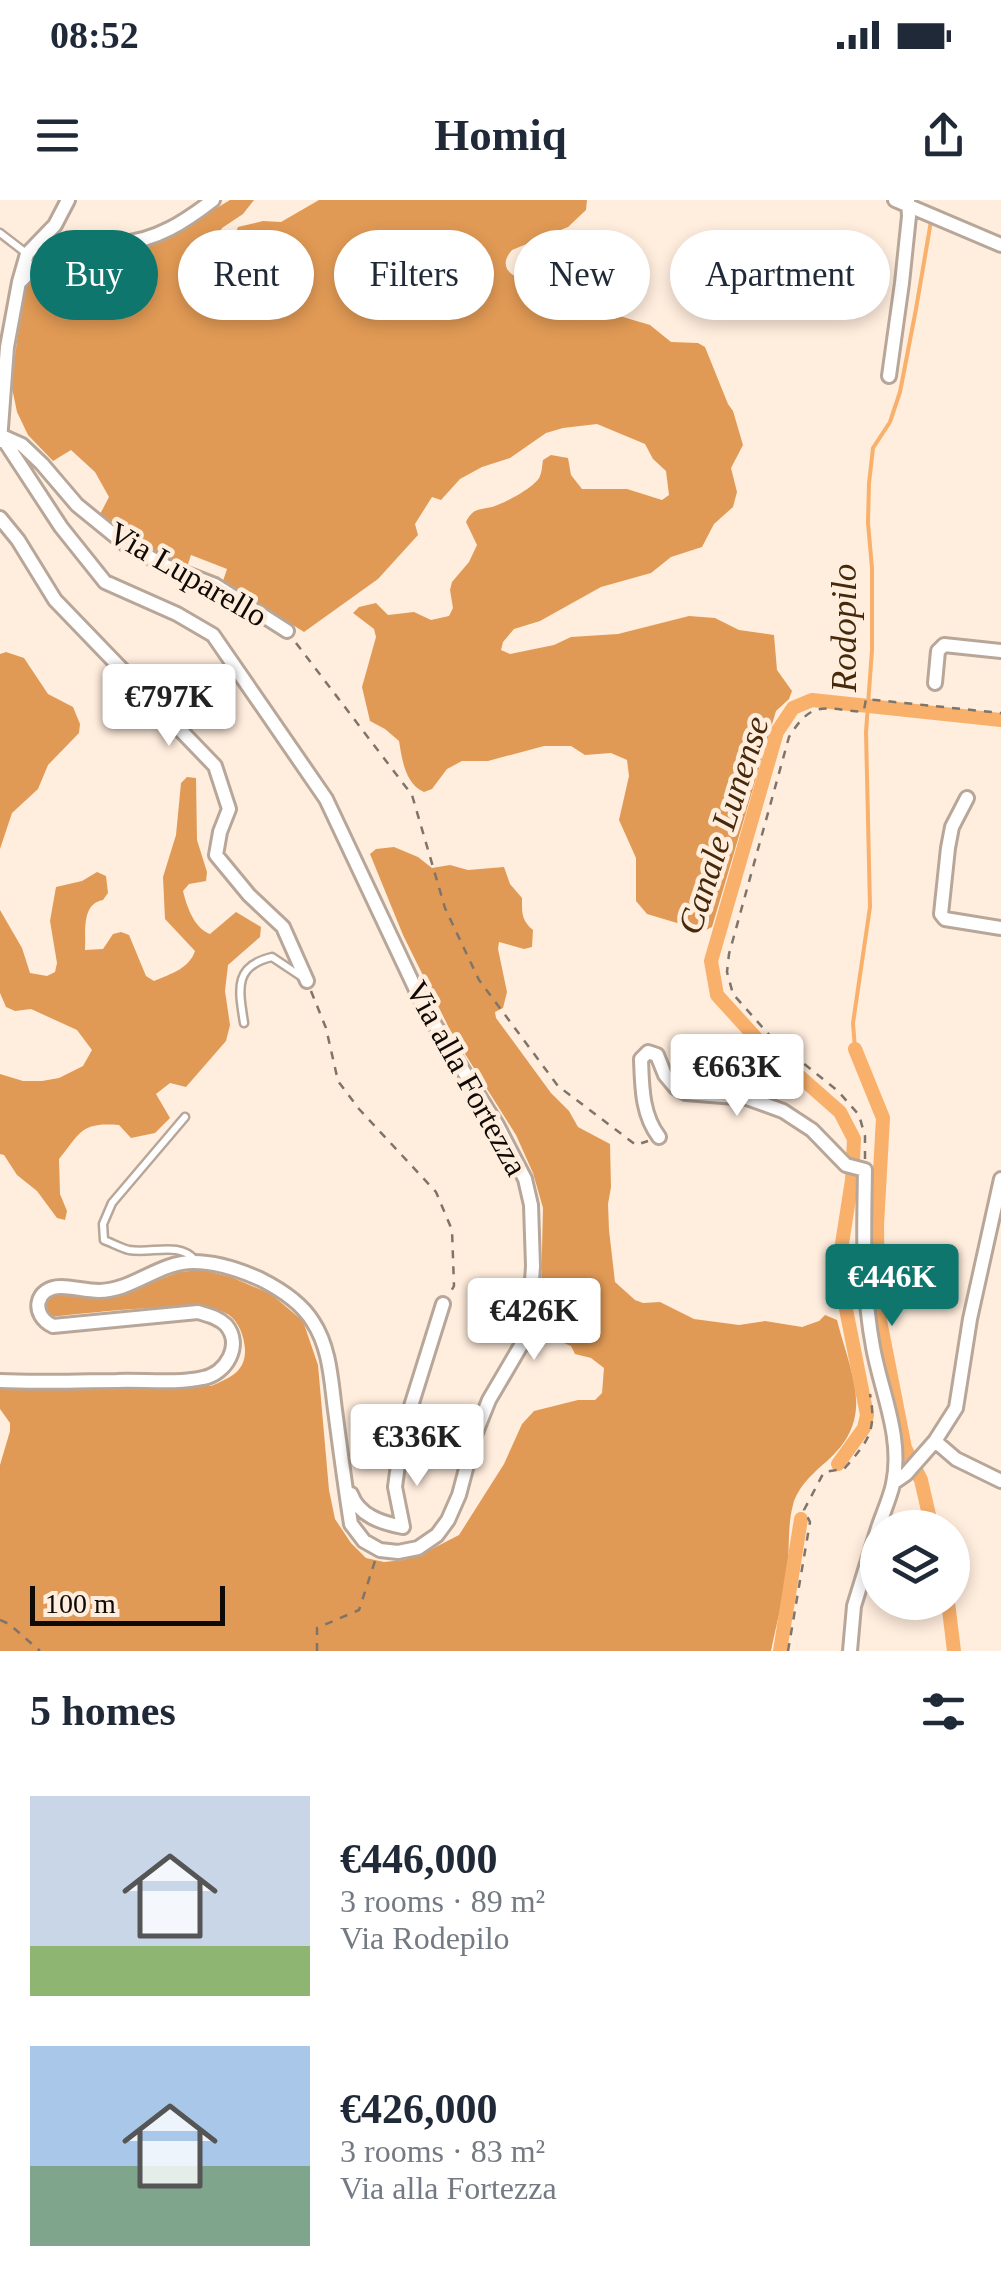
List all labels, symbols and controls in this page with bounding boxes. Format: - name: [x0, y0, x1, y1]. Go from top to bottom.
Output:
- text: 08:52: [50, 14, 139, 56]
- icon: menu: [30, 108, 85, 163]
- icon: share: [916, 108, 971, 163]
- text: Homiq: [434, 110, 567, 160]
- chip: Buy: [30, 230, 158, 320]
- chip: Rent: [178, 230, 314, 320]
- chip: Filters: [334, 230, 494, 320]
- chip: New: [514, 230, 650, 320]
- chip: Apartment: [670, 230, 890, 320]
- street label: Via Luparello: [102, 514, 274, 634]
- water label: Rodopilo: [825, 564, 864, 693]
- pin: €797K: [99, 664, 239, 749]
- text: €797K: [125, 678, 213, 714]
- water label: Canale Lunense: [670, 711, 777, 939]
- street label: Via alla Fortezza: [399, 975, 535, 1181]
- pin: €663K: [667, 1034, 807, 1119]
- text: €663K: [693, 1048, 781, 1084]
- pin: €446K: [822, 1244, 962, 1329]
- text: €446K: [848, 1258, 936, 1294]
- pin: €426K: [464, 1278, 604, 1363]
- text: €426K: [490, 1292, 578, 1328]
- pin: €336K: [347, 1404, 487, 1489]
- text: €336K: [373, 1418, 461, 1454]
- map controls: [860, 1510, 970, 1620]
- button: layers: [860, 1510, 970, 1620]
- scale bar: [30, 1581, 225, 1626]
- text: 100 m: [45, 1588, 116, 1619]
- icon: filters: [916, 1684, 971, 1739]
- text: 5 homes: [30, 1688, 176, 1734]
- icon: home: [110, 1836, 230, 1956]
- text: €446,000: [340, 1836, 498, 1882]
- text: 3 rooms · 89 m²: [340, 1883, 545, 1919]
- text: Via Rodepilo: [340, 1920, 510, 1956]
- icon: home: [110, 2086, 230, 2206]
- text: €426,000: [340, 2086, 498, 2132]
- text: 3 rooms · 83 m²: [340, 2133, 545, 2169]
- text: Via alla Fortezza: [340, 2170, 557, 2206]

